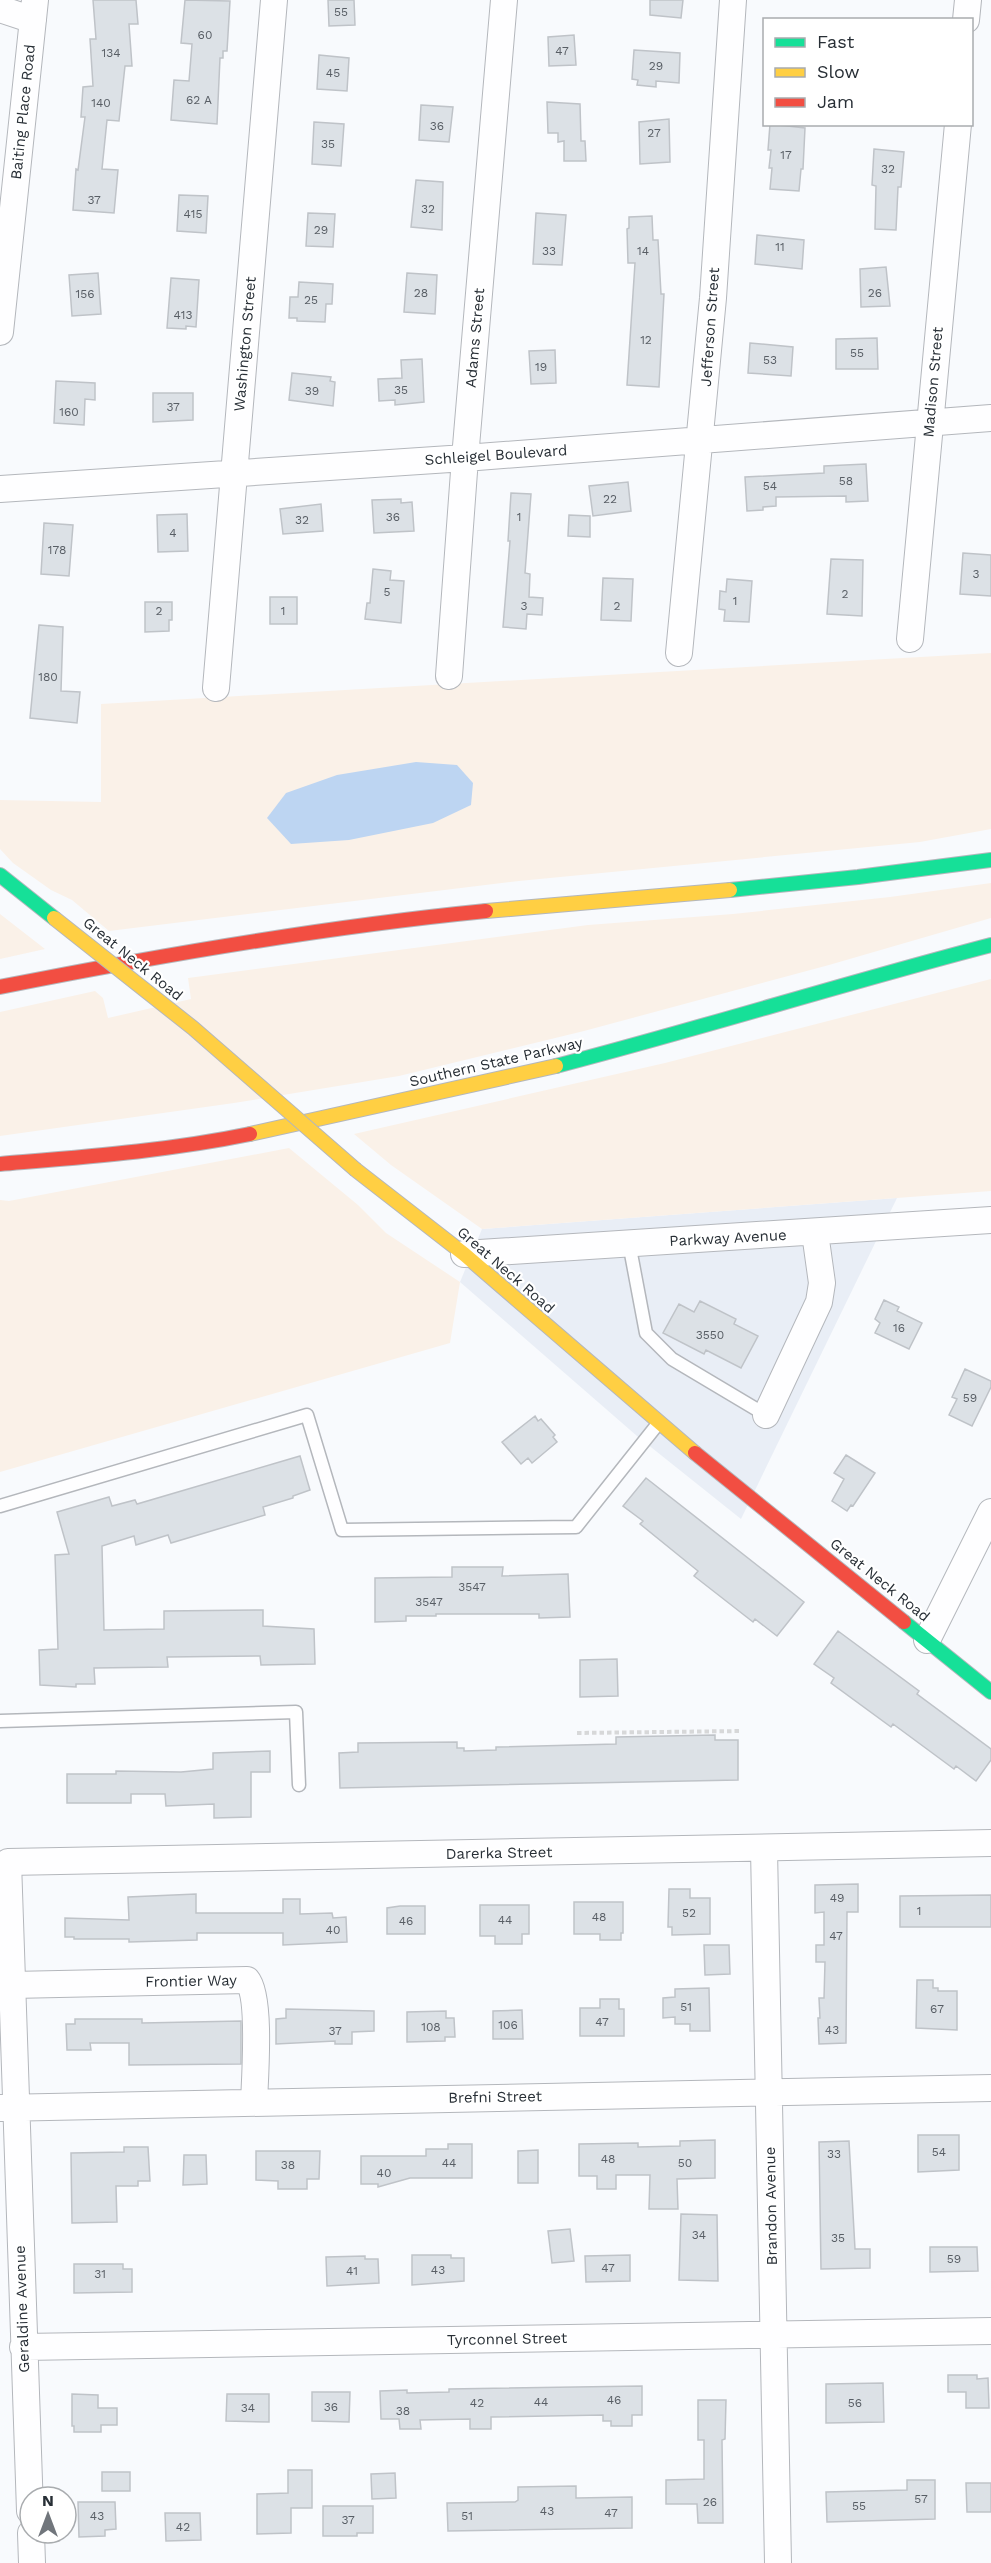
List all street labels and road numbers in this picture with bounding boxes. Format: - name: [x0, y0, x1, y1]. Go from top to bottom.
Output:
- street label: Baiting Place Road: [7, 43, 39, 181]
- street label: Jefferson Street: [697, 266, 723, 387]
- street label: Washington Street: [230, 275, 260, 412]
- street label: Adams Street: [462, 287, 488, 389]
- street label: Madison Street: [919, 325, 947, 438]
- street label: Schleigel Boulevard: [424, 441, 568, 469]
- street label: Great Neck Road: [80, 913, 186, 1005]
- street label: Southern State Parkway: [408, 1033, 585, 1091]
- street label: Great Neck Road: [454, 1223, 558, 1317]
- street label: Parkway Avenue: [669, 1226, 787, 1250]
- street label: Great Neck Road: [827, 1534, 933, 1626]
- street label: Darerka Street: [445, 1843, 553, 1863]
- street label: Frontier Way: [145, 1971, 237, 1991]
- street label: Brefni Street: [448, 2087, 543, 2107]
- street label: Brandon Avenue: [761, 2146, 781, 2266]
- street label: Geraldine Avenue: [11, 2245, 33, 2373]
- street label: Tyrconnel Street: [447, 2329, 568, 2349]

